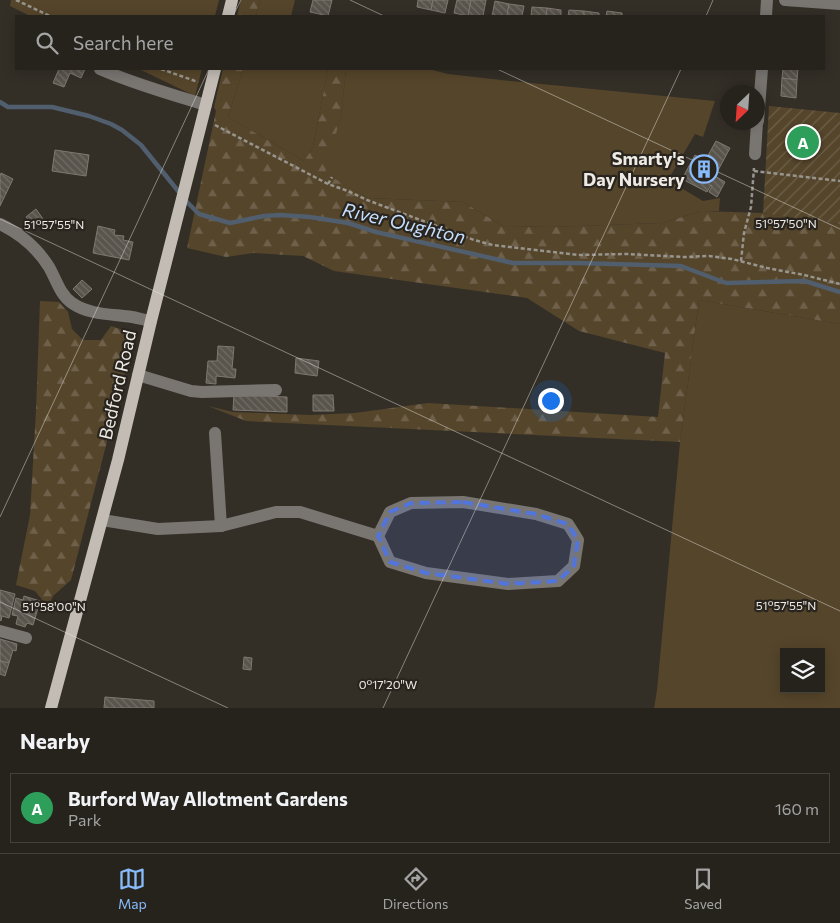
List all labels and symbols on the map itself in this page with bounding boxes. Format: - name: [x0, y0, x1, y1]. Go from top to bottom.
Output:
- north arrow: [720, 85, 765, 130]
- pin: A: [787, 123, 819, 161]
- place label: Smarty's Day Nursery: [583, 147, 685, 190]
- building icon: Smarty's Day Nursery: [689, 154, 719, 184]
- water label: River Oughton: [340, 197, 468, 248]
- text: 51°57'50"N: [755, 216, 817, 230]
- text: 51°57'55"N: [24, 217, 84, 231]
- street label: Bedford Road: [94, 328, 140, 442]
- your location: [538, 388, 564, 414]
- text: 51°57'55"N: [756, 598, 816, 612]
- text: 51°58'00"N: [22, 599, 86, 613]
- text: 0°17'20"W: [359, 677, 417, 691]

